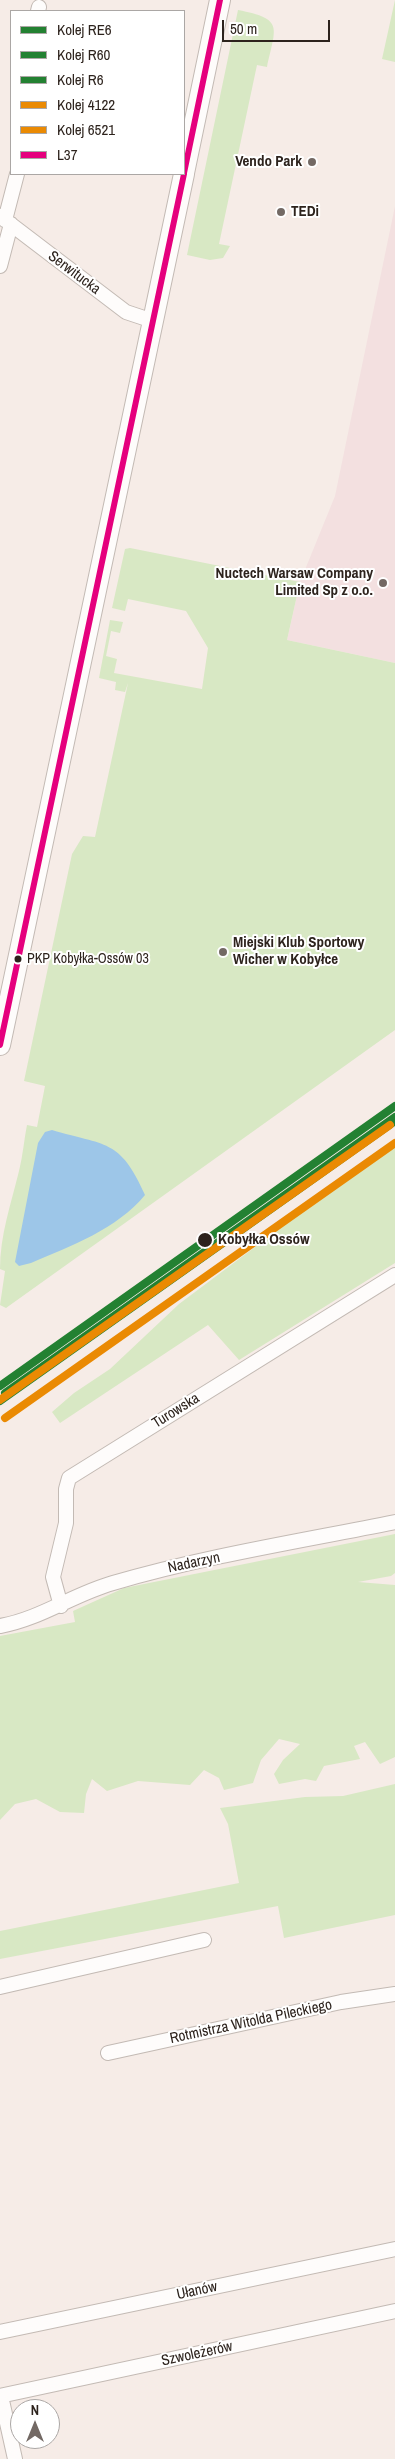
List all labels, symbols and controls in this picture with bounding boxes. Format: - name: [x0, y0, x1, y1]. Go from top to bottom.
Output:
- legend: [10, 10, 185, 175]
- scale bar: [225, 10, 332, 42]
- text: 50 m: [230, 18, 257, 39]
- text: Kolej RE6: [57, 19, 112, 40]
- text: Kolej R60: [57, 44, 110, 65]
- text: Kolej R6: [57, 69, 104, 90]
- text: Kolej 4122: [57, 94, 115, 115]
- text: Kolej 6521: [57, 119, 115, 140]
- text: L37: [57, 144, 78, 165]
- place label: Vendo Park: [235, 153, 302, 171]
- marker: Vendo Park: [306, 156, 318, 168]
- place label: TEDi: [291, 203, 319, 221]
- marker: TEDi: [275, 206, 287, 218]
- street label: Serwitucka: [44, 248, 104, 298]
- place label: Nuctech Warsaw Company Limited Sp z o.o.: [216, 565, 373, 600]
- marker: Nuctech Warsaw Company Limited Sp z o.o.: [377, 577, 389, 589]
- place label: Miejski Klub Sportowy Wicher w Kobyłce: [233, 934, 364, 969]
- marker: Miejski Klub Sportowy Wicher w Kobyłce: [217, 946, 229, 958]
- place label: PKP Kobyłka-Ossów 03: [27, 951, 149, 967]
- marker: PKP Kobyłka-Ossów 03: [13, 954, 23, 964]
- marker: Kobyłka Ossów: [196, 1231, 214, 1249]
- place label: Kobyłka Ossów: [218, 1231, 310, 1249]
- street label: Turowska: [149, 1390, 203, 1432]
- street label: Nadarzyn: [166, 1549, 222, 1577]
- street label: Rotmistrza Witolda Pileckiego: [168, 1996, 334, 2048]
- street label: Ułanów: [175, 2278, 219, 2304]
- street label: Szwoleżerów: [160, 2338, 234, 2370]
- north arrow: [10, 2399, 60, 2449]
- text: N: [31, 2401, 39, 2419]

